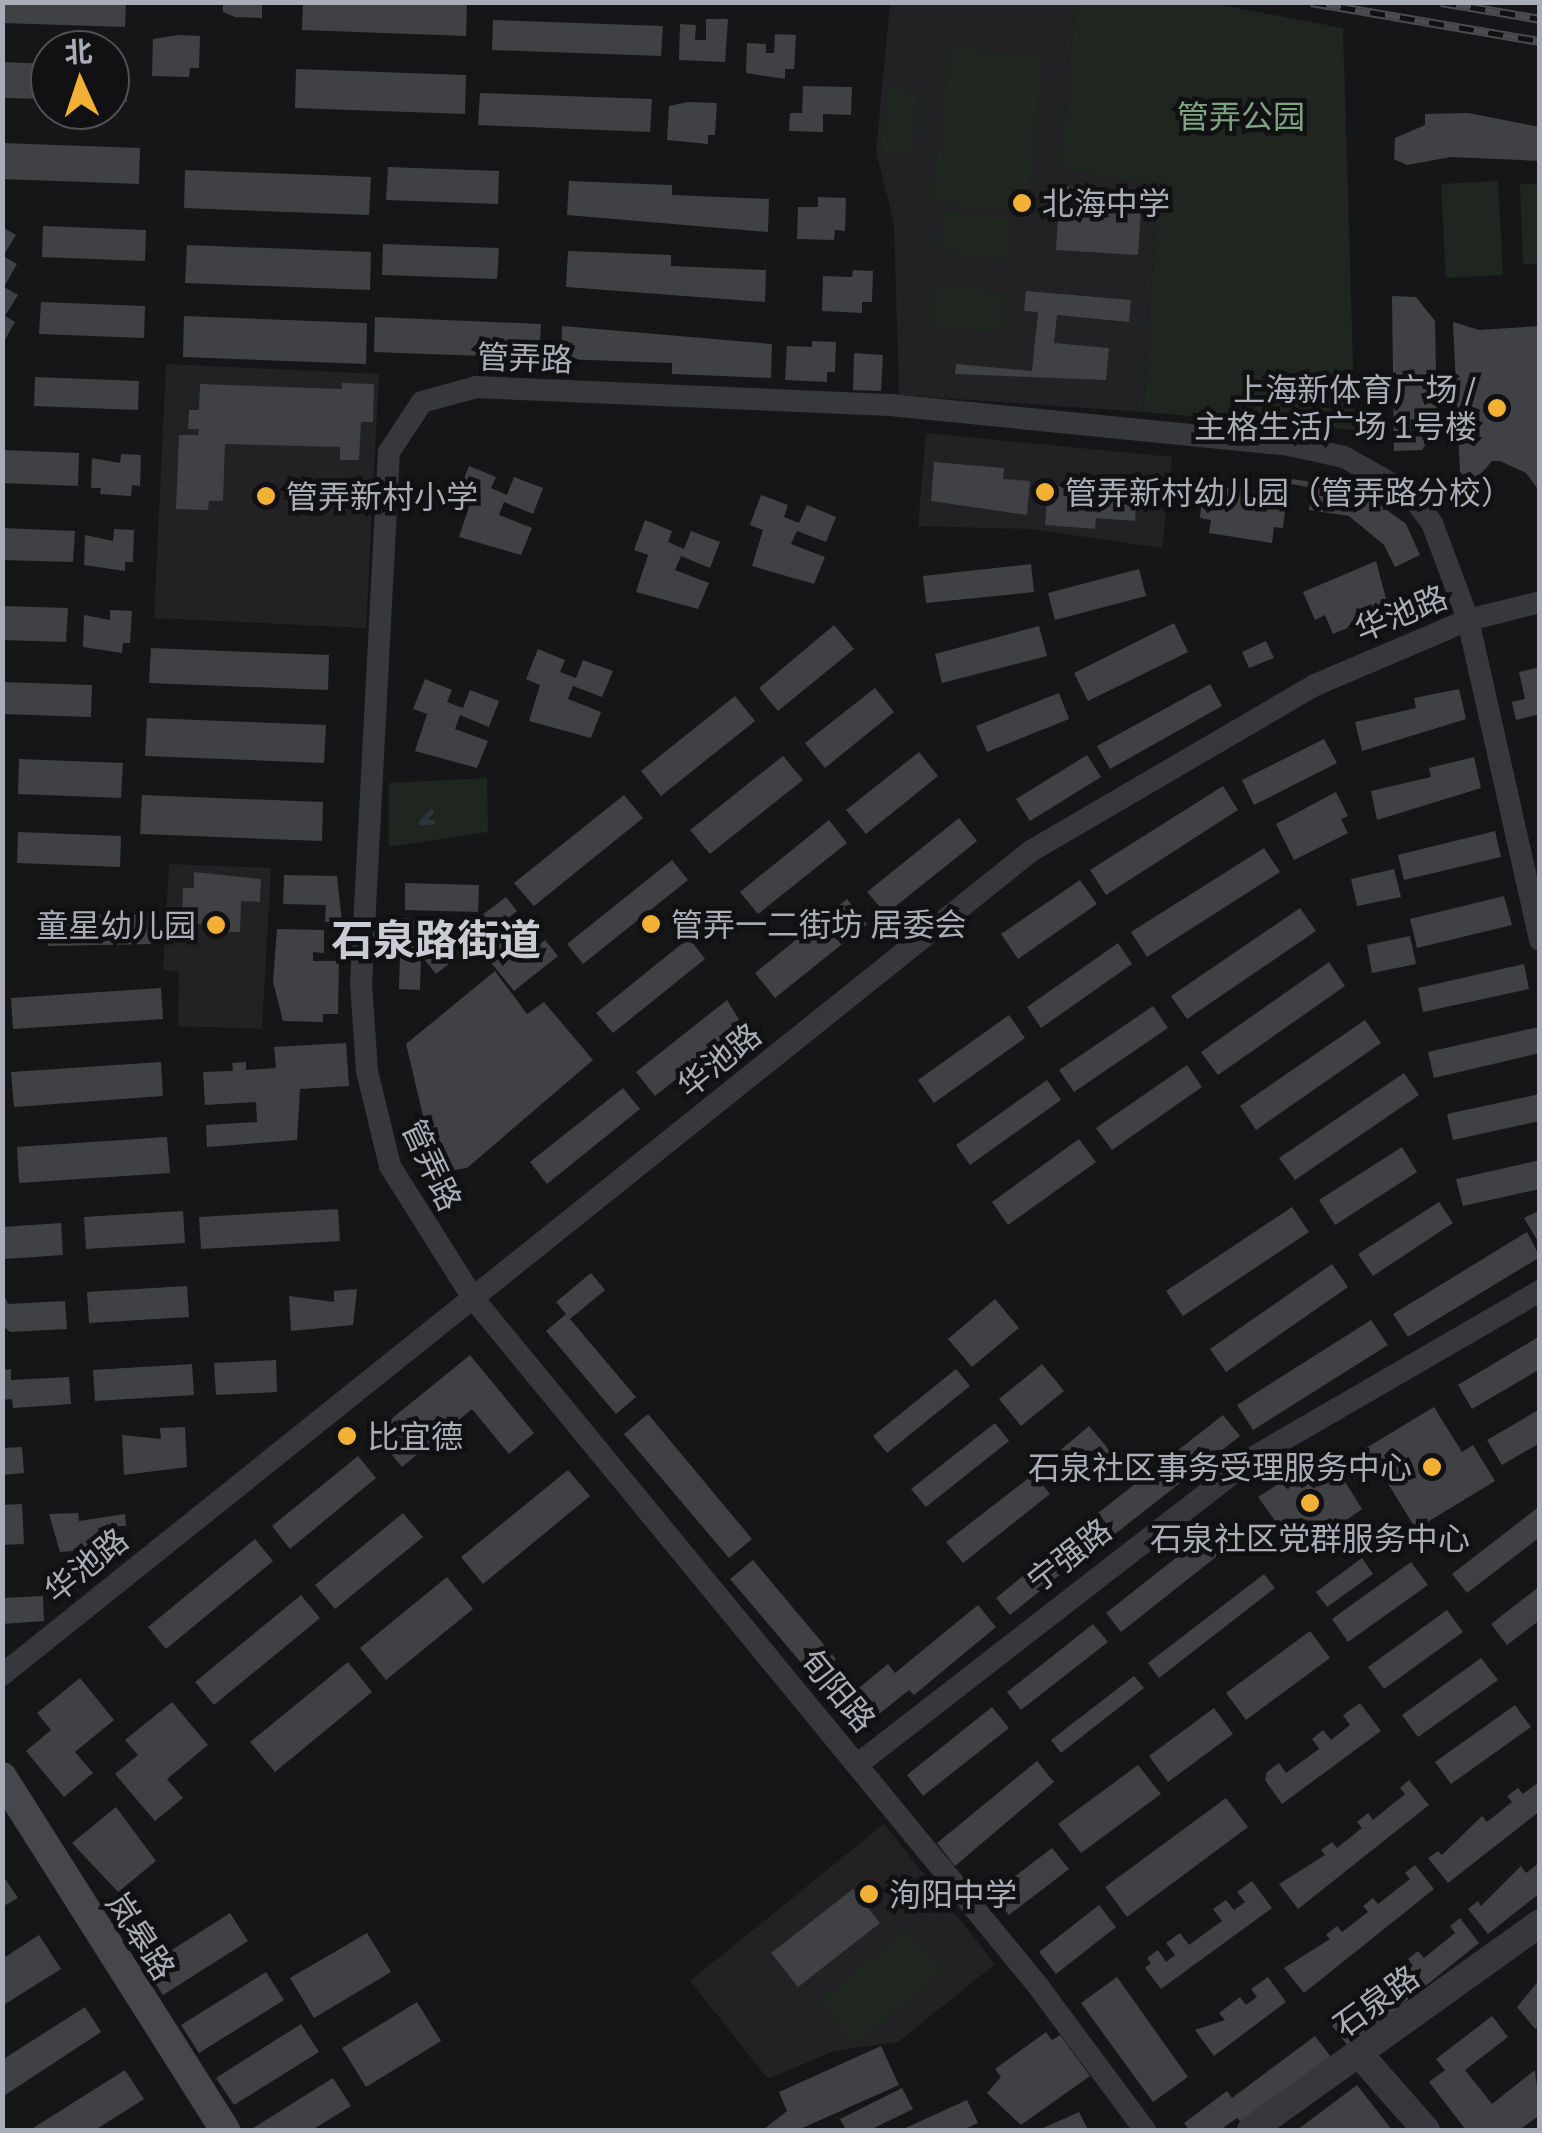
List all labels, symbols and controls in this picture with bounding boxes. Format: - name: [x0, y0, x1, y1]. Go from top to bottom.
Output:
- north arrow: [30, 30, 130, 130]
- text: 北: [64, 32, 93, 71]
- park label: 管弄公园: [1177, 97, 1305, 135]
- place label: 北海中学: [1042, 184, 1170, 222]
- marker: 北海中学: [1011, 192, 1033, 214]
- street label: 管弄路: [476, 337, 574, 379]
- place label: 上海新体育广场 / 主格生活广场 1号楼: [1194, 371, 1477, 446]
- marker: 上海新体育广场 / 主格生活广场 1号楼: [1486, 397, 1508, 419]
- place label: 管弄新村幼儿园（管弄路分校）: [1065, 473, 1513, 511]
- place label: 管弄新村小学: [286, 477, 478, 515]
- marker: 管弄新村幼儿园（管弄路分校）: [1034, 481, 1056, 503]
- marker: 管弄新村小学: [255, 485, 277, 507]
- street label: 华池路: [1349, 577, 1453, 649]
- place label: 管弄一二街坊 居委会: [671, 905, 967, 943]
- place label: 童星幼儿园: [36, 906, 196, 944]
- marker: 管弄一二街坊 居委会: [640, 913, 662, 935]
- marker: 童星幼儿园: [205, 914, 227, 936]
- district label: 石泉路街道: [331, 915, 541, 965]
- street label: 华池路: [670, 1015, 768, 1105]
- street label: 管弄路: [394, 1113, 470, 1217]
- place label: 比宜德: [367, 1417, 463, 1455]
- marker: 比宜德: [336, 1425, 358, 1447]
- place label: 石泉社区事务受理服务中心: [1028, 1448, 1412, 1486]
- marker: 石泉社区事务受理服务中心: [1421, 1456, 1443, 1478]
- marker: 石泉社区党群服务中心: [1299, 1492, 1321, 1514]
- street label: 宁强路: [1019, 1510, 1119, 1600]
- place label: 石泉社区党群服务中心: [1150, 1519, 1470, 1557]
- street label: 华池路: [37, 1520, 135, 1610]
- street label: 旬阳路: [792, 1641, 884, 1739]
- place label: 洵阳中学: [889, 1875, 1017, 1913]
- marker: 洵阳中学: [858, 1883, 880, 1905]
- street label: 岚皋路: [99, 1885, 183, 1987]
- street label: 石泉路: [1326, 1957, 1426, 2045]

